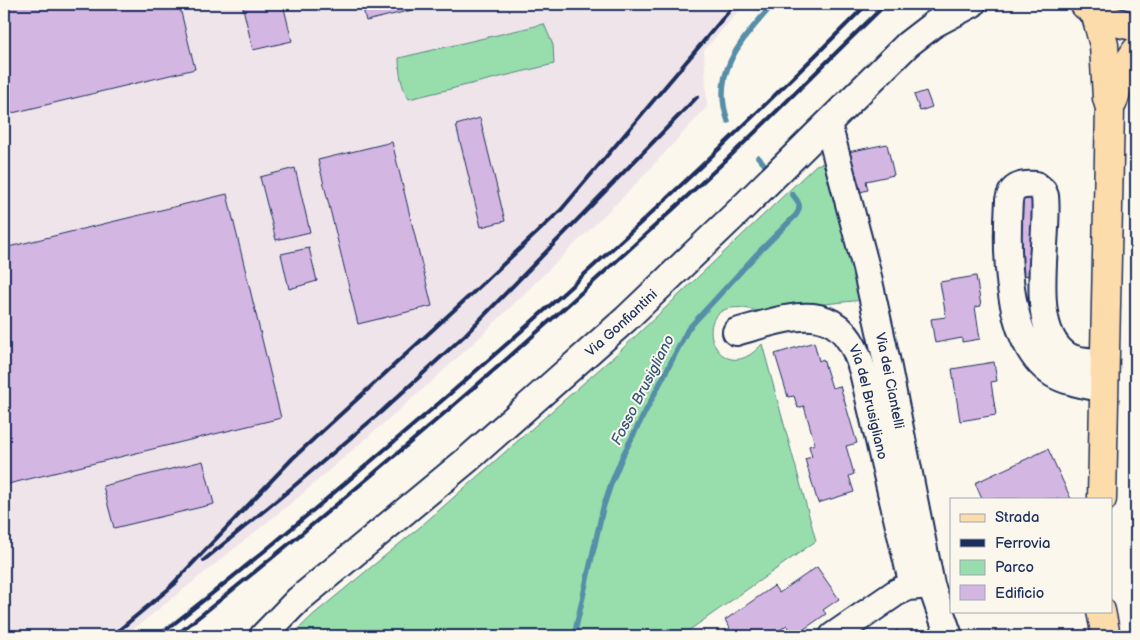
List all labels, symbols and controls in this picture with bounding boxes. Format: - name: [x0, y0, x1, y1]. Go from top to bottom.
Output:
- street label: Via Gonfiantini: [582, 286, 660, 360]
- street label: Via dei Ciantelli: [872, 331, 908, 430]
- water label: Fosso Brusigliano: [607, 332, 679, 448]
- street label: Via del Brusigliano: [845, 342, 892, 461]
- legend: [950, 498, 1112, 612]
- text: Strada: [995, 508, 1039, 527]
- text: Ferrovia: [995, 534, 1051, 553]
- text: Parco: [995, 558, 1034, 577]
- text: Edificio: [995, 584, 1044, 603]

